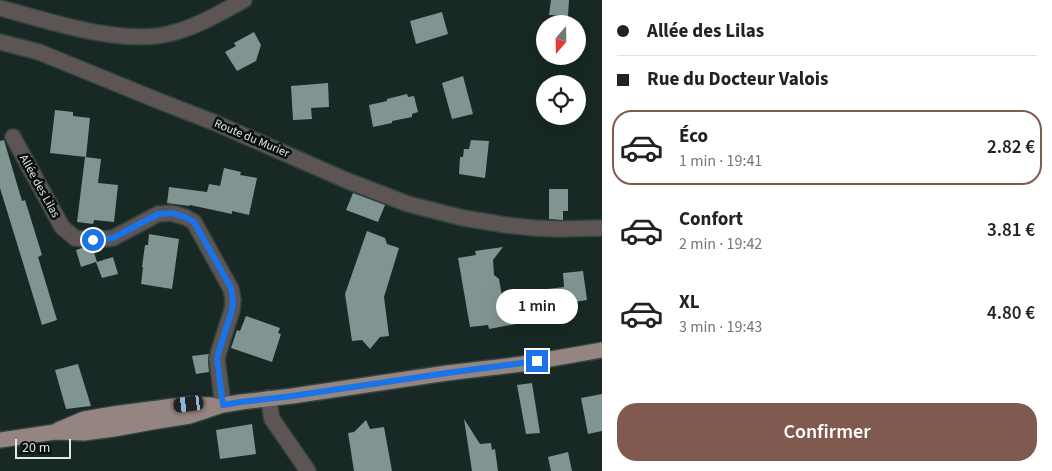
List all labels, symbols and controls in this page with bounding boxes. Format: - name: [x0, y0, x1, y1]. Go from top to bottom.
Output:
- north arrow: [536, 15, 586, 65]
- map controls: [536, 15, 586, 125]
- text: Allée des Lilas: [647, 18, 764, 45]
- text: Rue du Docteur Valois: [647, 66, 828, 93]
- button: locate: [536, 75, 586, 125]
- street label: Route du Murier: [212, 115, 293, 162]
- text: Éco: [679, 123, 708, 150]
- icon: car: [619, 125, 664, 170]
- text: 2.82 €: [987, 134, 1035, 161]
- text: 1 min · 19:41: [679, 150, 762, 172]
- street label: Allée des Lilas: [15, 152, 64, 221]
- text: Confort: [679, 206, 743, 233]
- icon: car: [619, 208, 664, 253]
- text: 3.81 €: [987, 217, 1035, 244]
- route start: [82, 229, 104, 251]
- text: 2 min · 19:42: [679, 233, 762, 255]
- callout: 1 min: [496, 288, 578, 324]
- text: XL: [679, 289, 700, 316]
- icon: car: [619, 291, 664, 336]
- text: 1 min: [518, 295, 556, 317]
- text: 4.80 €: [987, 300, 1035, 327]
- text: 3 min · 19:43: [679, 316, 762, 338]
- route end: [526, 350, 548, 372]
- car: [173, 395, 204, 413]
- button: Confirmer: [617, 403, 1037, 461]
- scale bar: [15, 436, 71, 459]
- text: 20 m: [22, 438, 50, 458]

